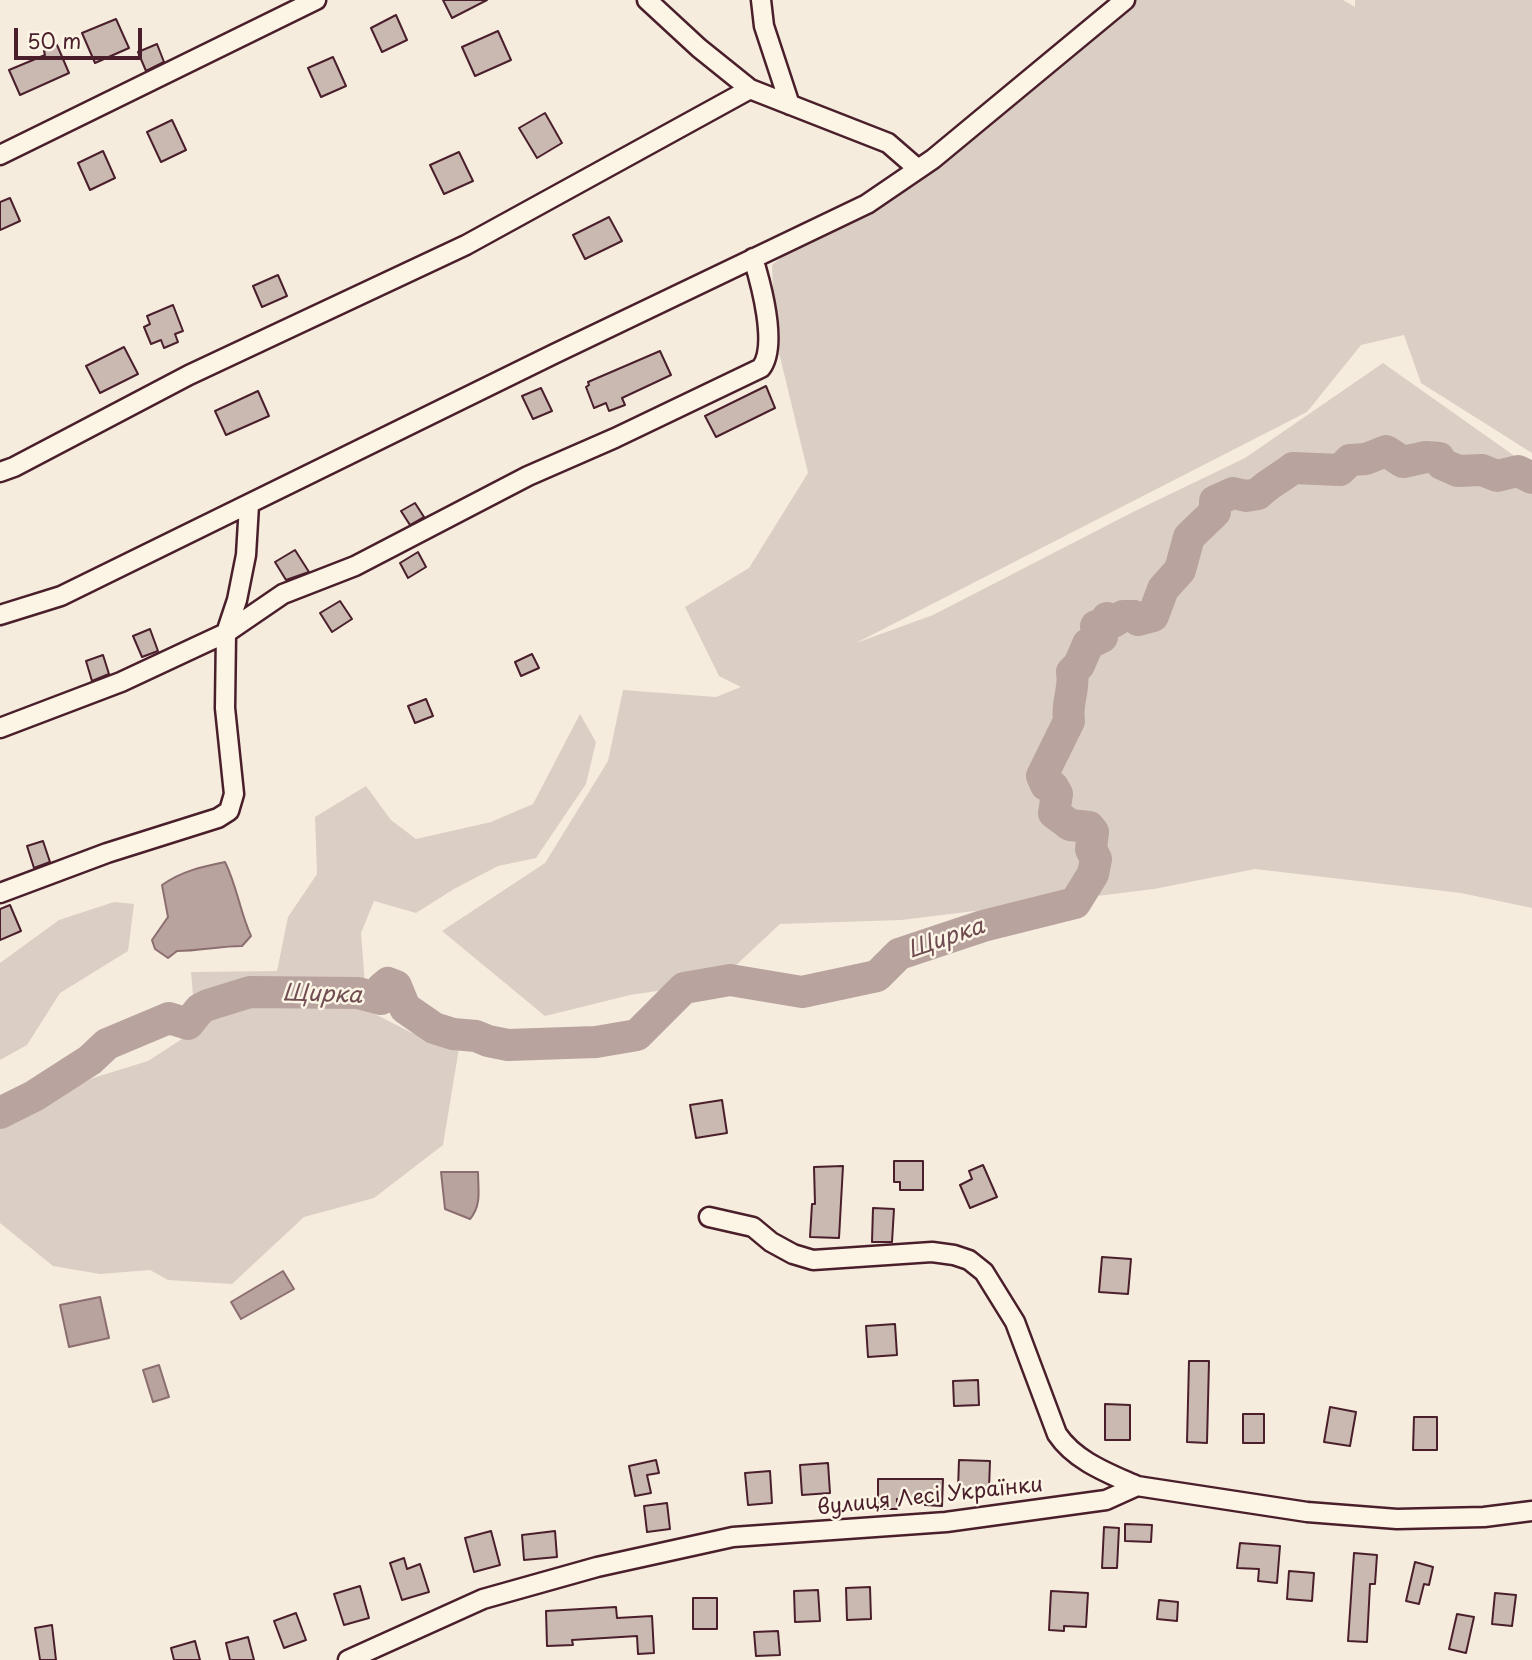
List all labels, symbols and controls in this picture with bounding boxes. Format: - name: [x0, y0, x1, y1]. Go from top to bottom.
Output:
- scale bar: [18, 14, 145, 58]
- text: 50 m: [27, 24, 81, 56]
- water label: Щирка: [904, 913, 988, 965]
- water label: Щирка: [282, 980, 362, 1010]
- street label: вулиця Лесі Українки: [816, 1473, 1044, 1521]

